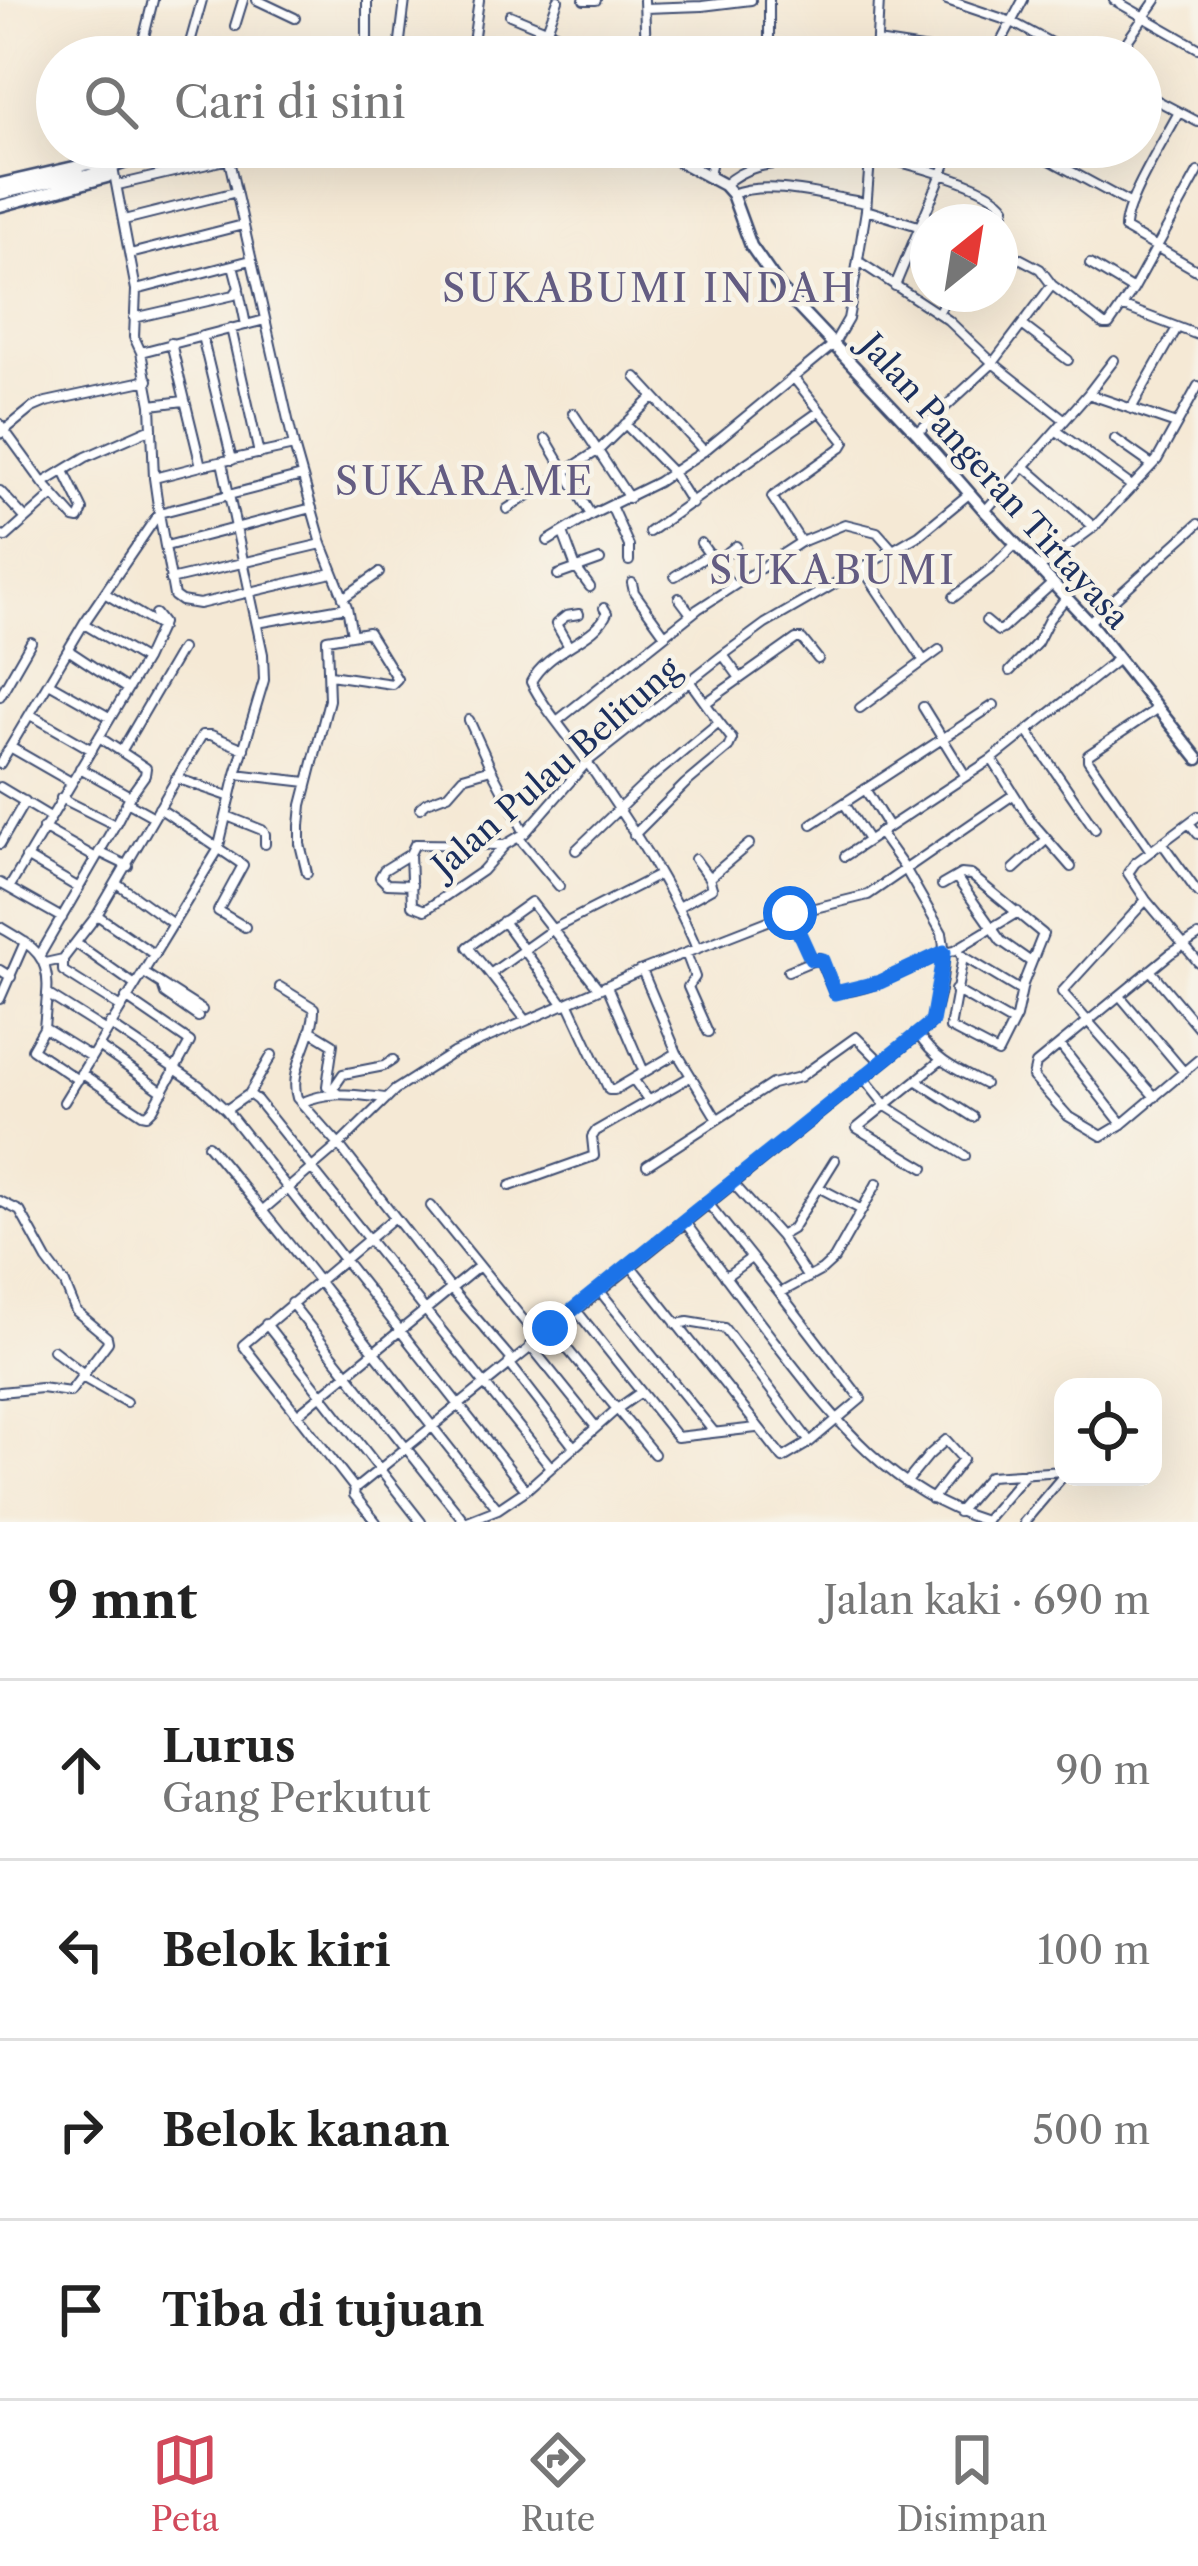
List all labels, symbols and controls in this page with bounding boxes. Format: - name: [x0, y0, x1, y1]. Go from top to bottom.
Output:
- search box: [36, 36, 1162, 168]
- icon: search: [78, 69, 144, 135]
- text: Cari di sini: [174, 74, 405, 130]
- north arrow: [910, 204, 1018, 312]
- district label: SUKABUMI INDAH: [442, 264, 858, 312]
- street label: Jalan Pangeran Tirtayasa: [848, 321, 1138, 638]
- district label: SUKARAME: [335, 457, 595, 505]
- district label: SUKABUMI: [709, 546, 957, 594]
- street label: Jalan Pulau Belitung: [420, 648, 689, 890]
- route start: [763, 886, 817, 940]
- route end: [523, 1301, 577, 1355]
- map controls: [1054, 1378, 1162, 1486]
- button: locate: [1054, 1378, 1162, 1486]
- text: 9 mnt: [48, 1569, 197, 1631]
- text: Jalan kaki · 690 m: [824, 1576, 1150, 1624]
- text: Lurus: [162, 1718, 296, 1774]
- icon: ahead: [48, 1737, 114, 1803]
- text: 90 m: [1056, 1746, 1150, 1794]
- text: Gang Perkutut: [162, 1774, 431, 1822]
- icon: left: [48, 1917, 114, 1983]
- text: Belok kiri: [162, 1922, 391, 1978]
- text: 100 m: [1037, 1926, 1150, 1974]
- icon: right: [48, 2097, 114, 2163]
- text: Belok kanan: [162, 2102, 450, 2158]
- text: 500 m: [1033, 2106, 1150, 2154]
- icon: arrive: [48, 2277, 114, 2343]
- text: Tiba di tujuan: [162, 2282, 485, 2338]
- tab: Peta: [151, 2427, 219, 2540]
- tab: Rute: [521, 2427, 595, 2540]
- tab: Disimpan: [897, 2427, 1047, 2540]

